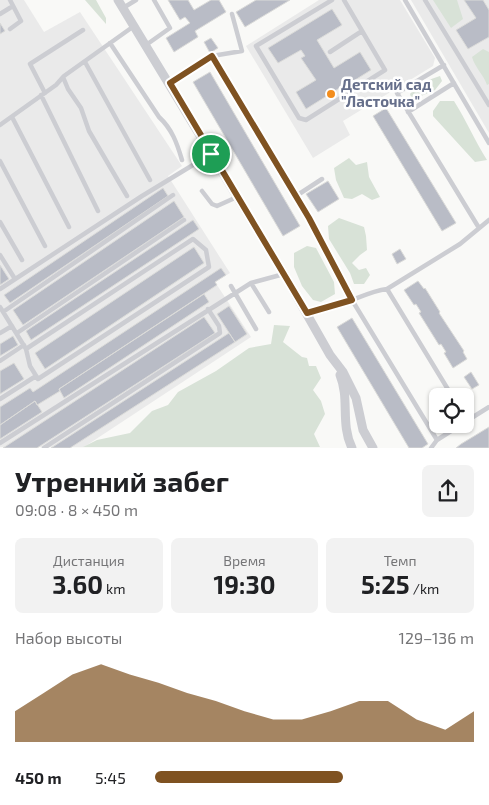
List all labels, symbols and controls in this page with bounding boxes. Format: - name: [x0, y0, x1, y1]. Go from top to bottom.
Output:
- place label: Детский сад "Ласточка": [341, 75, 432, 110]
- marker: Детский сад "Ласточка": [325, 88, 337, 100]
- pin: [190, 133, 232, 175]
- icon: arrive: [197, 140, 225, 168]
- map controls: [429, 388, 474, 433]
- button: locate: [429, 388, 474, 433]
- text: Утренний забег: [15, 464, 229, 498]
- button: share: [422, 465, 474, 517]
- text: 09:08 · 8 × 450 m: [15, 500, 138, 519]
- text: Дистанция: [53, 552, 125, 569]
- text: Время: [223, 552, 266, 569]
- text: Темп: [384, 552, 417, 569]
- text: 3.60: [52, 569, 103, 599]
- text: 19:30: [214, 569, 275, 599]
- text: 5:25: [361, 569, 410, 599]
- text: km: [103, 580, 125, 597]
- text: /km: [410, 580, 439, 597]
- text: Набор высоты: [15, 628, 122, 647]
- text: 129–136 m: [399, 628, 474, 647]
- text: 450 m: [15, 768, 62, 787]
- text: 5:45: [95, 768, 126, 787]

